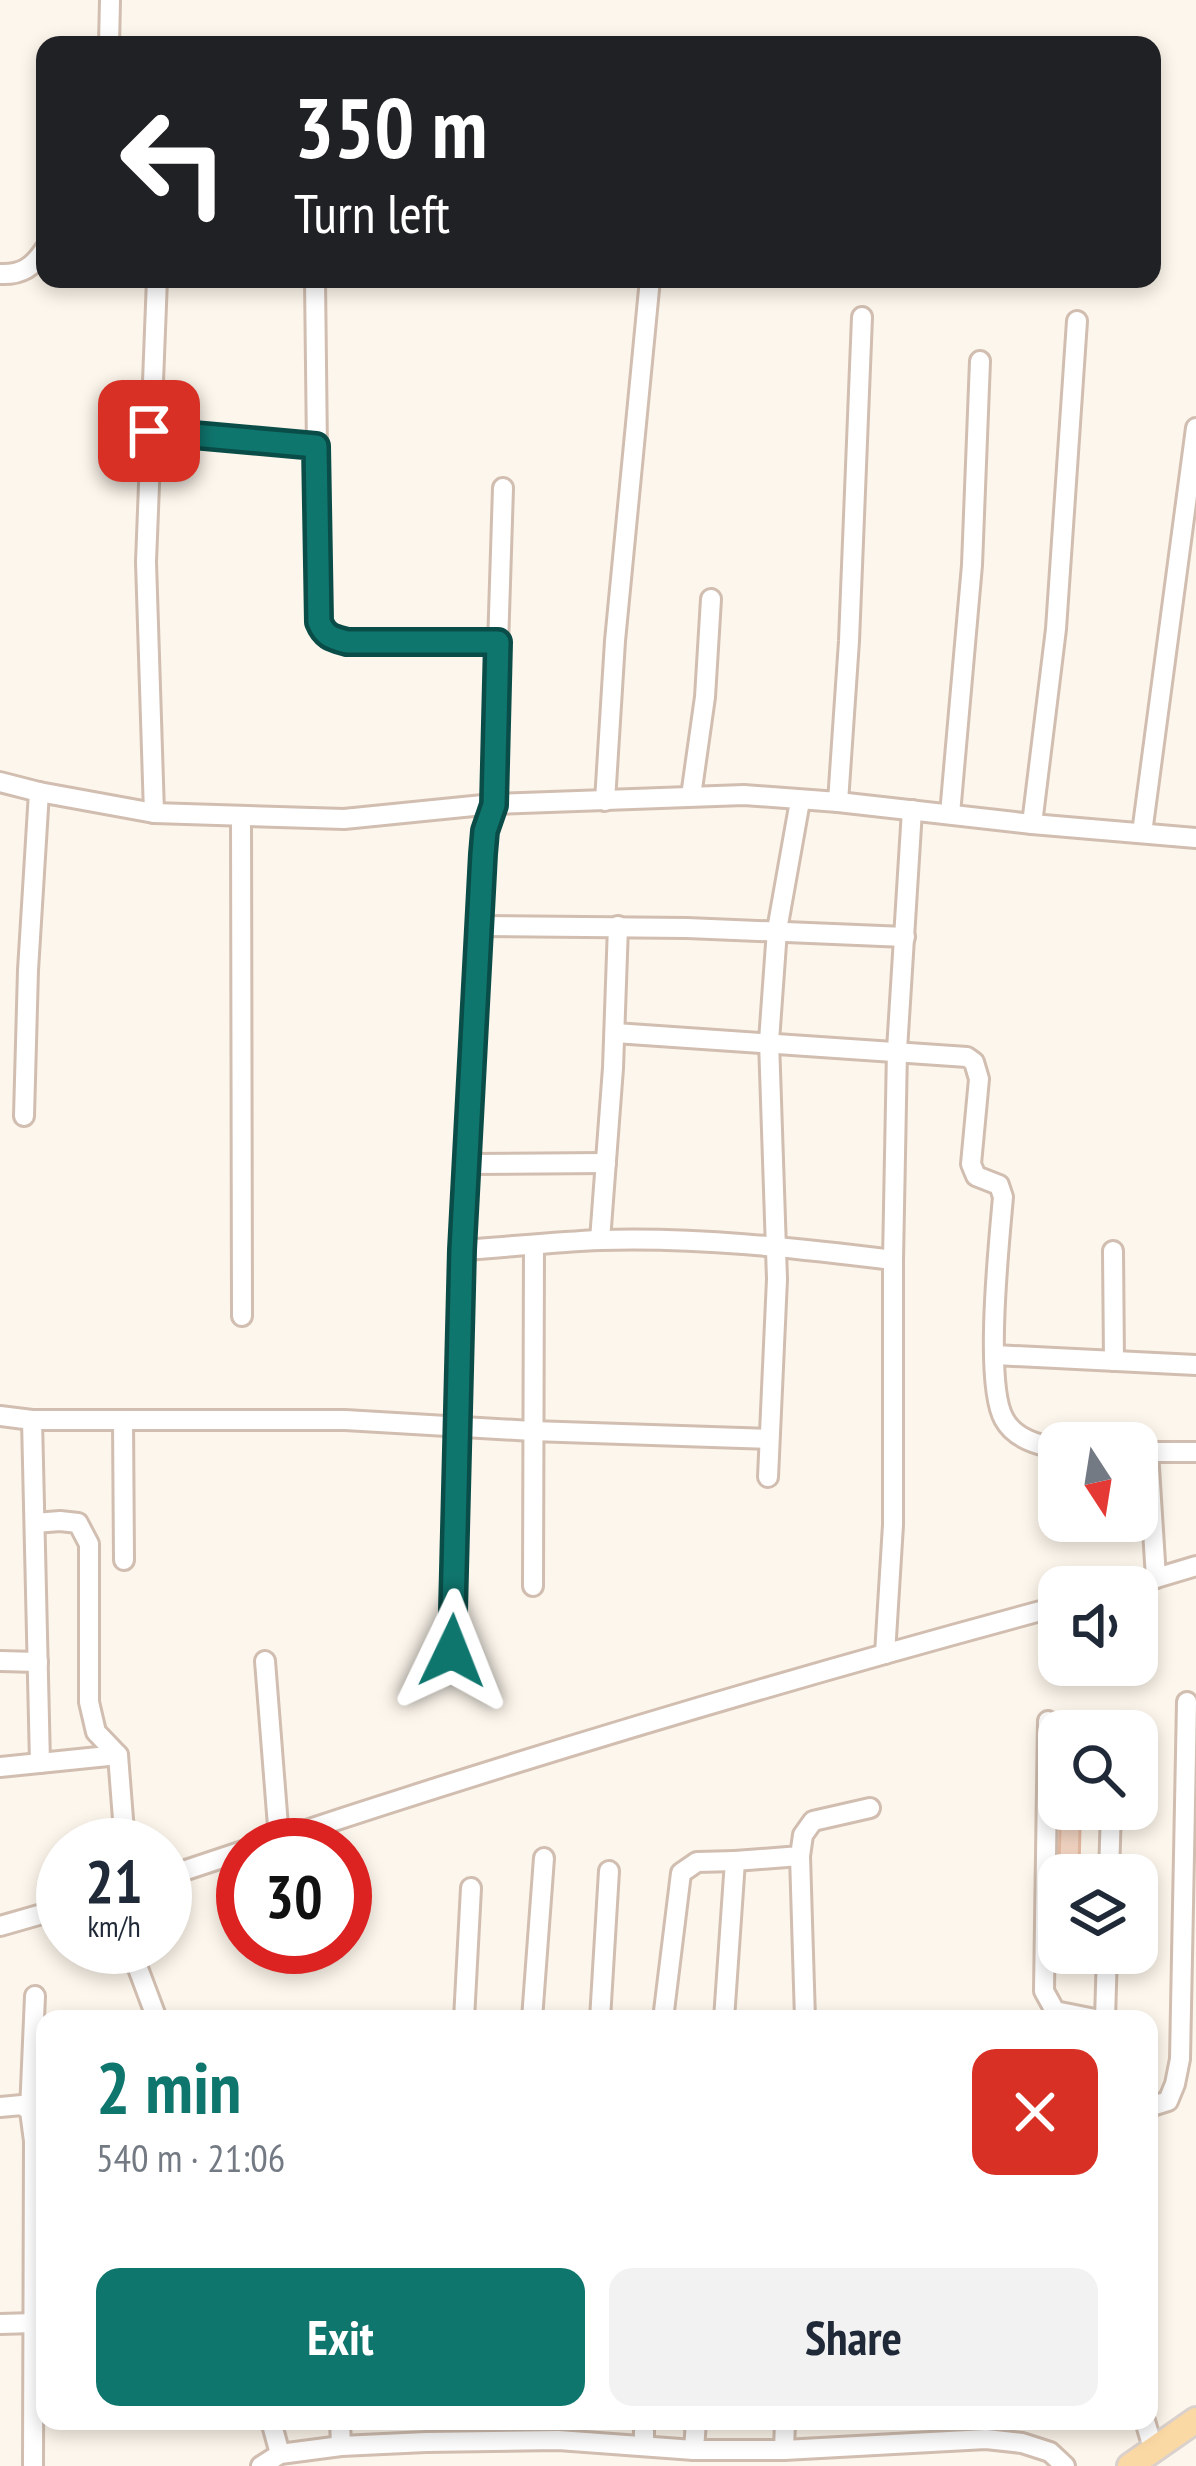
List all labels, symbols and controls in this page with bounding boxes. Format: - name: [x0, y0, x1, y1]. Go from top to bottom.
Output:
- text: 350 m: [294, 72, 487, 181]
- icon: left: [96, 84, 252, 240]
- text: Turn left: [294, 178, 450, 248]
- pin: [98, 380, 200, 482]
- icon: arrive: [116, 398, 182, 464]
- north arrow: [1038, 1422, 1158, 1542]
- map controls: [1038, 1422, 1158, 1974]
- button: sound: [1038, 1566, 1158, 1686]
- position arrow: [389, 1588, 515, 1714]
- button: search: [1038, 1710, 1158, 1830]
- speed limit sign: 30: [216, 1818, 372, 1974]
- text: 21: [85, 1842, 143, 1920]
- button: layers: [1038, 1854, 1158, 1974]
- text: km/h: [87, 1906, 141, 1945]
- text: 2 min: [96, 2040, 241, 2133]
- button: close: [972, 2049, 1098, 2175]
- text: 540 m · 21:06: [96, 2132, 285, 2183]
- button: Exit: [96, 2268, 585, 2406]
- button: Share: [609, 2268, 1098, 2406]

